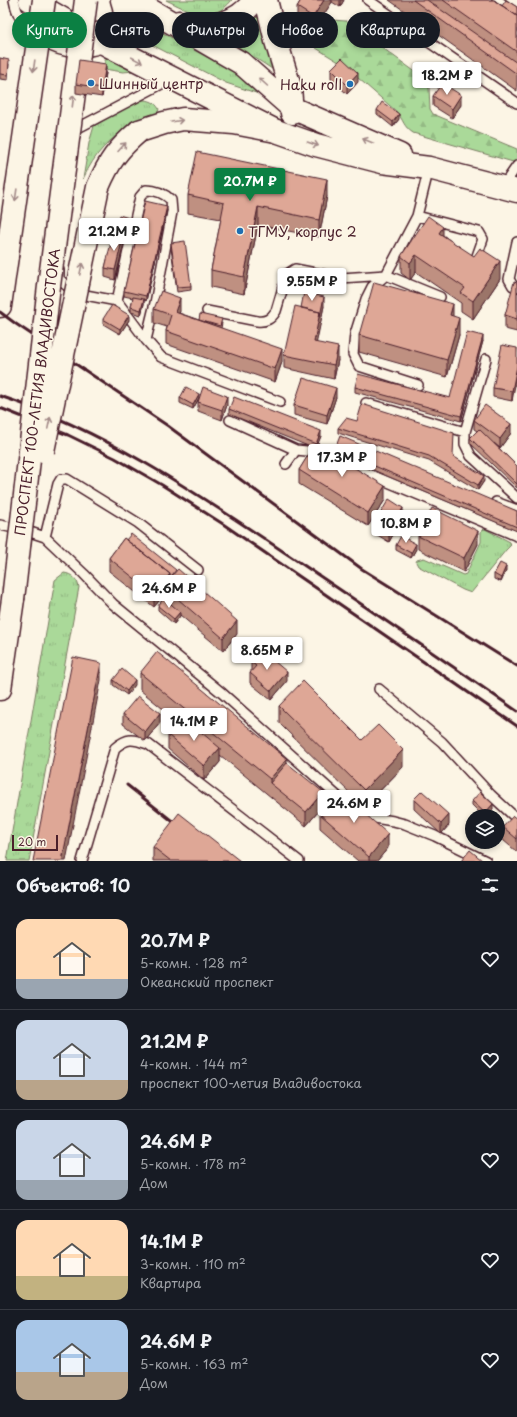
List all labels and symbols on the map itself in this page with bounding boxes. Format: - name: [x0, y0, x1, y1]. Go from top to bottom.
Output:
- one-way arrow: [131, 57, 143, 65]
- one-way arrow: [30, 59, 38, 72]
- pin: 18.2M ₽: [410, 62, 484, 96]
- place label: Шинный центр: [99, 73, 203, 94]
- place label: Haku roll: [280, 74, 342, 95]
- one-way arrow: [258, 77, 268, 87]
- marker: Шинный центр: [86, 78, 96, 88]
- marker: Haku roll: [345, 79, 355, 89]
- one-way arrow: [69, 95, 77, 108]
- one-way arrow: [170, 117, 183, 125]
- one-way arrow: [362, 137, 374, 144]
- one-way arrow: [306, 141, 319, 148]
- one-way arrow: [117, 142, 126, 153]
- pin: 20.7M ₽: [213, 168, 287, 202]
- one-way arrow: [12, 188, 20, 201]
- pin: 21.2M ₽: [77, 218, 151, 252]
- place label: ТГМУ, корпус 2: [248, 221, 357, 242]
- marker: ТГМУ, корпус 2: [235, 226, 245, 236]
- street label: ПРОСПЕКТ 100-ЛЕТИЯ ВЛАДИВОСТОКА: [9, 247, 65, 537]
- one-way arrow: [77, 263, 85, 276]
- pin: 9.55M ₽: [275, 268, 349, 302]
- one-way arrow: [45, 417, 53, 430]
- pin: 17.3M ₽: [305, 444, 379, 478]
- pin: 10.8M ₽: [369, 510, 443, 544]
- pin: 24.6M ₽: [132, 575, 206, 609]
- pin: 8.65M ₽: [230, 637, 304, 671]
- pin: 14.1M ₽: [157, 708, 231, 742]
- pin: 24.6M ₽: [317, 790, 391, 824]
- scale bar: [12, 833, 58, 852]

